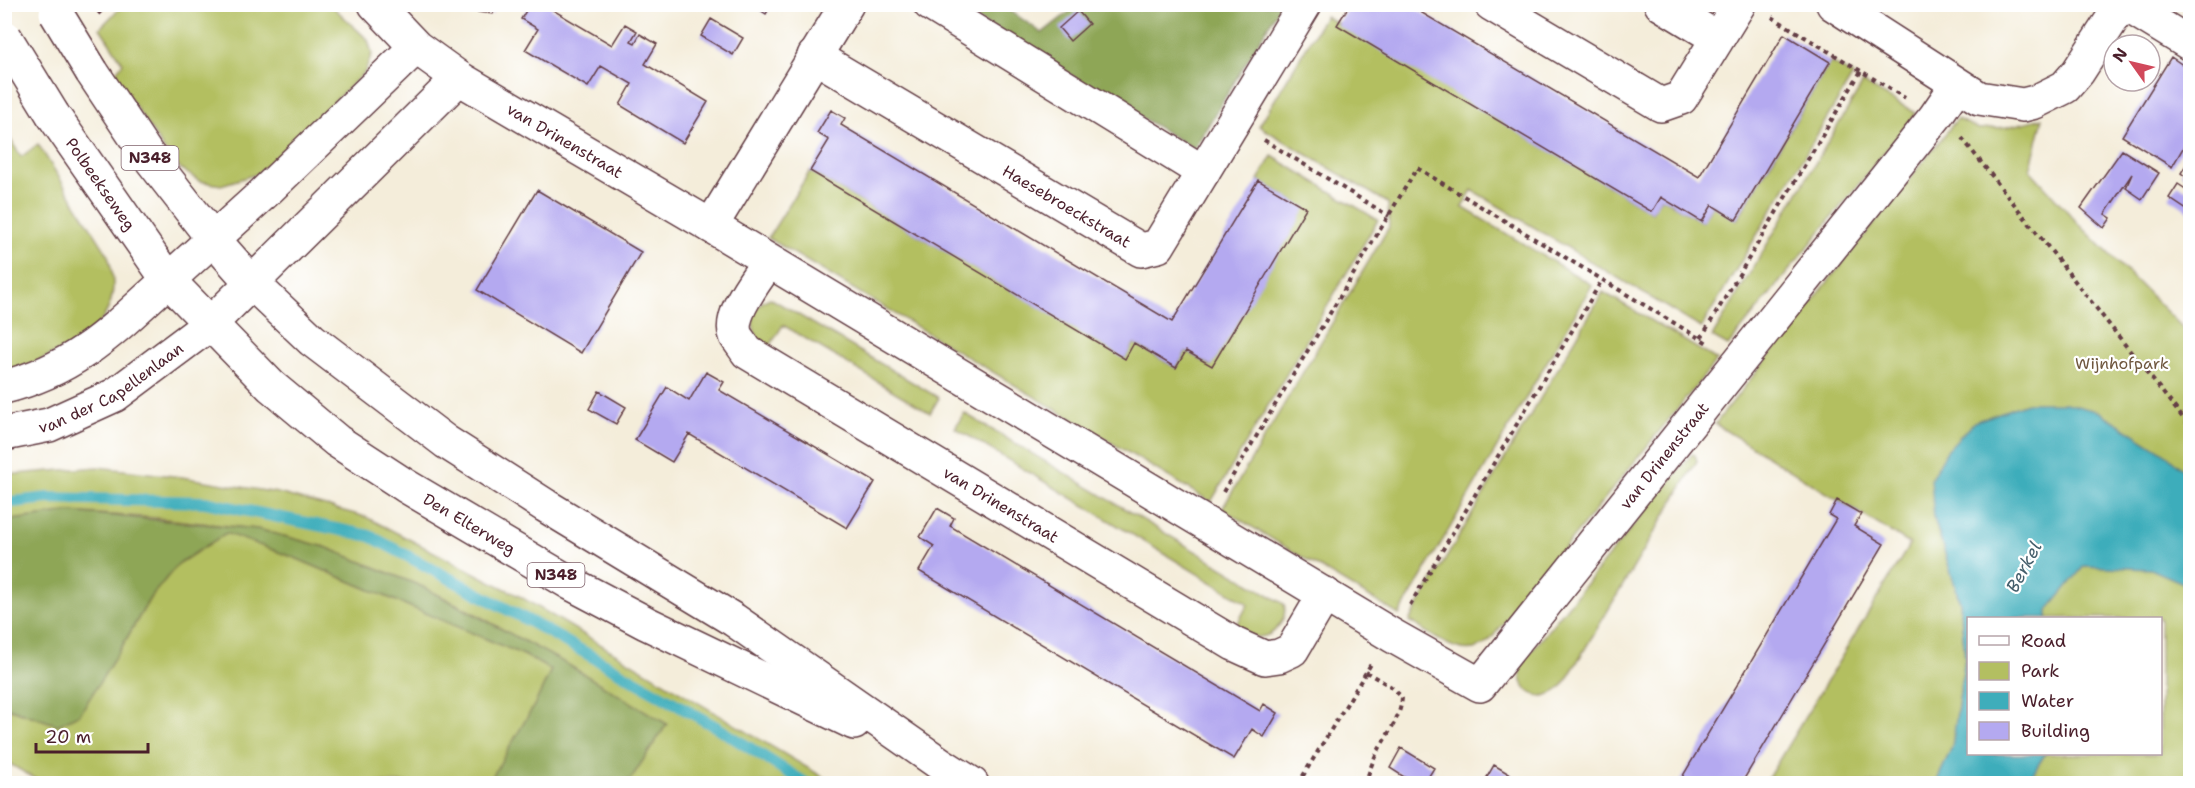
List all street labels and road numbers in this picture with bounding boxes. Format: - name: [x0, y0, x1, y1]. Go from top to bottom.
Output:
- street label: van Drinenstraat: [503, 98, 627, 183]
- street label: Polbeekseweg: [61, 134, 140, 235]
- road number: N348: [122, 146, 178, 170]
- street label: Haesebroeckstraat: [999, 160, 1135, 253]
- street label: van der Capellenlaan: [37, 338, 188, 438]
- street label: van Drinenstraat: [1615, 398, 1714, 514]
- street label: van Drinenstraat: [939, 462, 1063, 548]
- street label: Den Elterweg: [419, 488, 520, 560]
- road number: N348: [528, 563, 584, 587]

